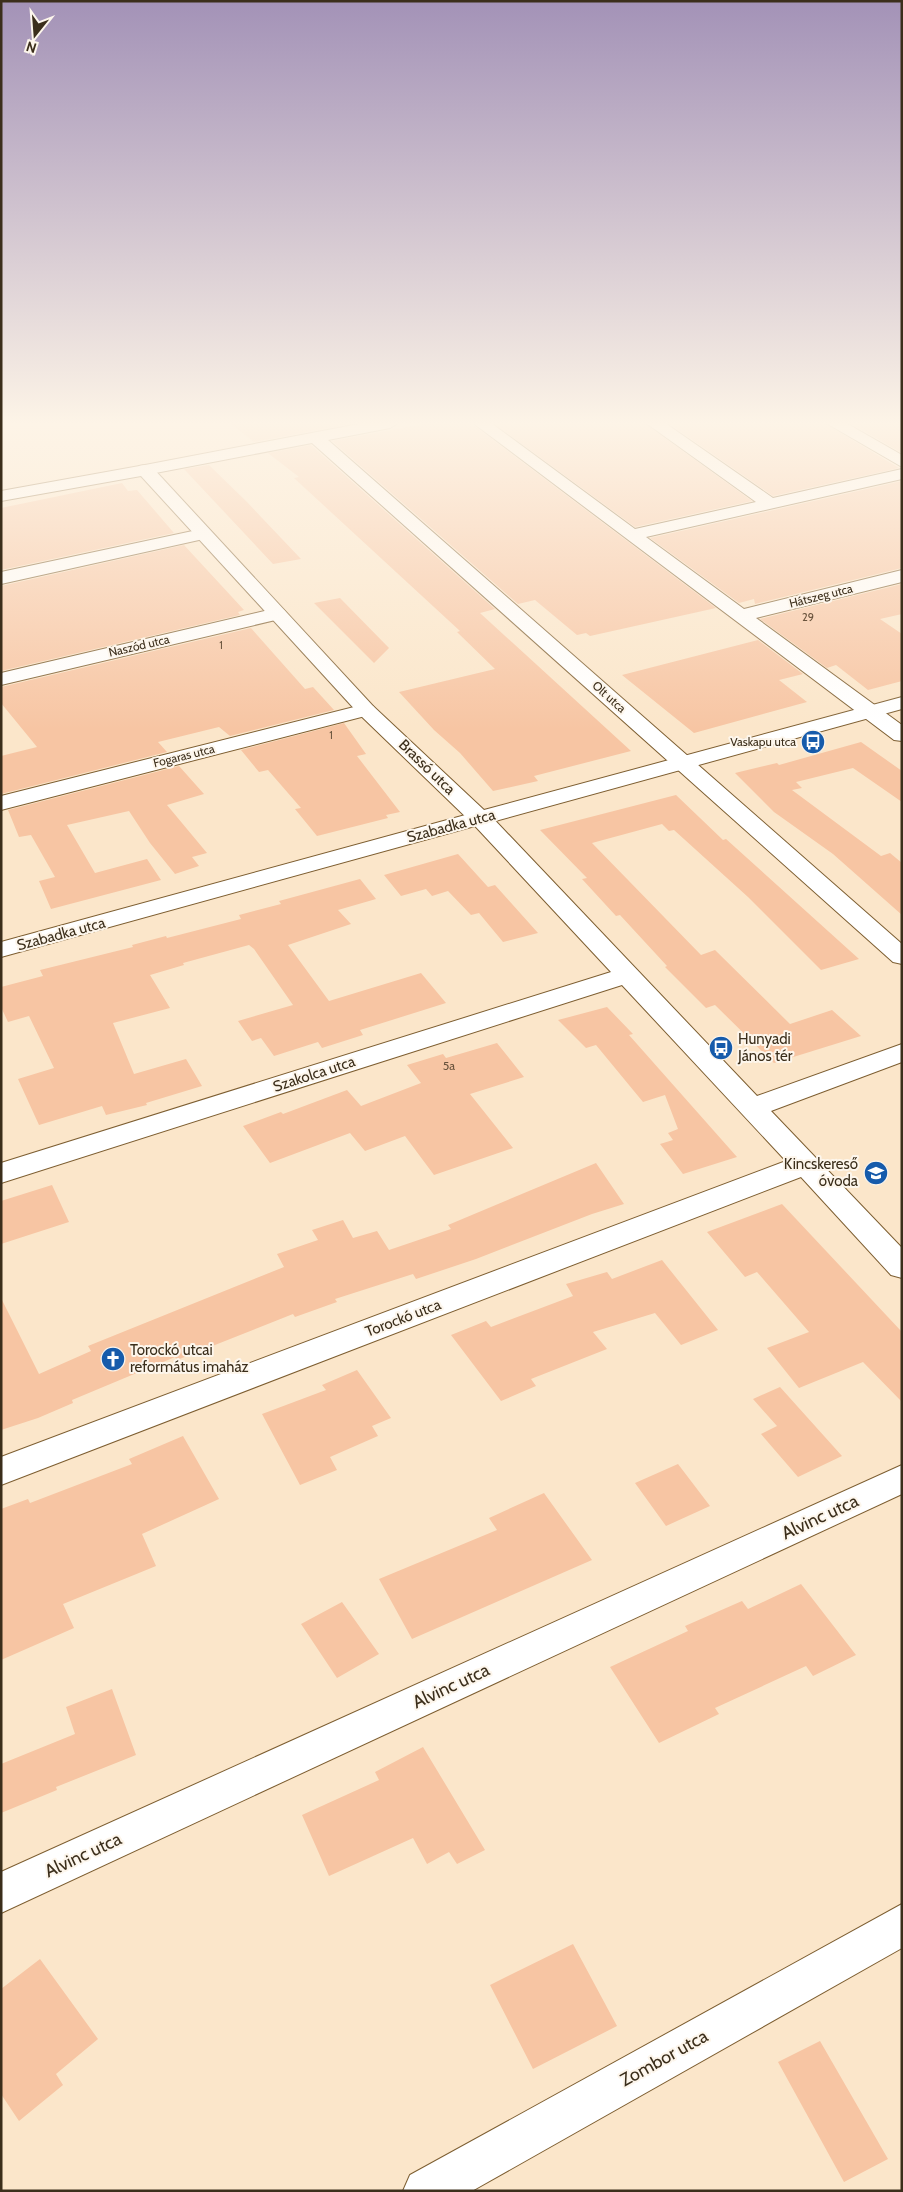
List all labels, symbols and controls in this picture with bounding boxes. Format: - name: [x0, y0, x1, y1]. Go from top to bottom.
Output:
- north arrow: [10, 10, 60, 60]
- text: N: [24, 37, 39, 57]
- street label: Hátszeg utca: [788, 580, 854, 611]
- house number: 29: [802, 610, 814, 624]
- street label: Naszód utca: [107, 631, 171, 660]
- house number: 1: [219, 638, 223, 652]
- street label: Olt utca: [589, 678, 629, 716]
- house number: 1: [329, 728, 333, 742]
- bus stop icon: Vaskapu utca: [800, 729, 826, 755]
- place label: Vaskapu utca: [730, 734, 796, 749]
- street label: Brassó utca: [395, 736, 460, 799]
- street label: Fogaras utca: [152, 741, 216, 770]
- street label: Szabadka utca: [405, 805, 498, 846]
- street label: Szabadka utca: [15, 913, 108, 954]
- place label: Hunyadi János tér: [737, 1030, 793, 1065]
- bus stop icon: Hunyadi János tér: [708, 1035, 734, 1061]
- street label: Szakolca utca: [271, 1052, 358, 1096]
- house number: 5a: [443, 1058, 455, 1073]
- place label: Kincskereső óvoda: [784, 1155, 859, 1190]
- school or university icon: Kincskereső óvoda: [863, 1160, 889, 1186]
- street label: Torockó utca: [363, 1295, 444, 1341]
- place label: Torockó utcai református imaház: [130, 1341, 249, 1376]
- church icon: Torockó utcai református imaház: [100, 1346, 126, 1372]
- street label: Alvinc utca: [778, 1489, 862, 1544]
- street label: Alvinc utca: [409, 1658, 493, 1713]
- street label: Alvinc utca: [41, 1827, 125, 1882]
- street label: Zombor utca: [616, 2025, 712, 2091]

